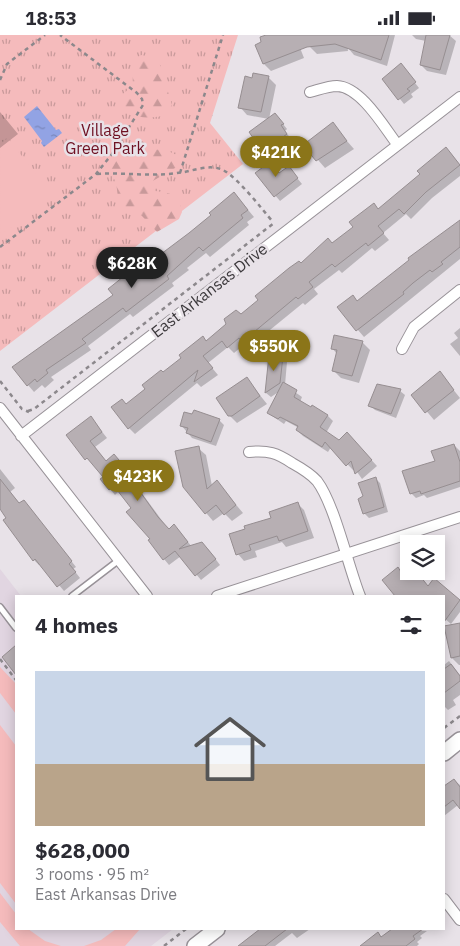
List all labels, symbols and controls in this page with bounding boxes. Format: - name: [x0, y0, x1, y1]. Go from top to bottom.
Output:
- text: 18:53: [25, 6, 77, 30]
- park label: Village Green Park: [65, 120, 145, 158]
- pin: $421K: [241, 135, 311, 178]
- text: $421K: [251, 142, 301, 162]
- street label: East Arkansas Drive: [147, 238, 271, 342]
- pin: $628K: [97, 247, 167, 289]
- text: $628K: [107, 253, 157, 273]
- pin: $550K: [239, 329, 309, 372]
- text: $550K: [249, 336, 299, 356]
- pin: $423K: [103, 459, 173, 502]
- text: $423K: [113, 466, 163, 486]
- map controls: [400, 535, 445, 580]
- button: layers: [400, 535, 445, 580]
- text: 4 homes: [35, 611, 118, 639]
- icon: filters: [397, 611, 425, 639]
- icon: home: [185, 704, 275, 794]
- text: $628,000: [35, 836, 130, 864]
- text: 3 rooms · 95 m²: [35, 864, 149, 884]
- text: East Arkansas Drive: [35, 884, 177, 904]

